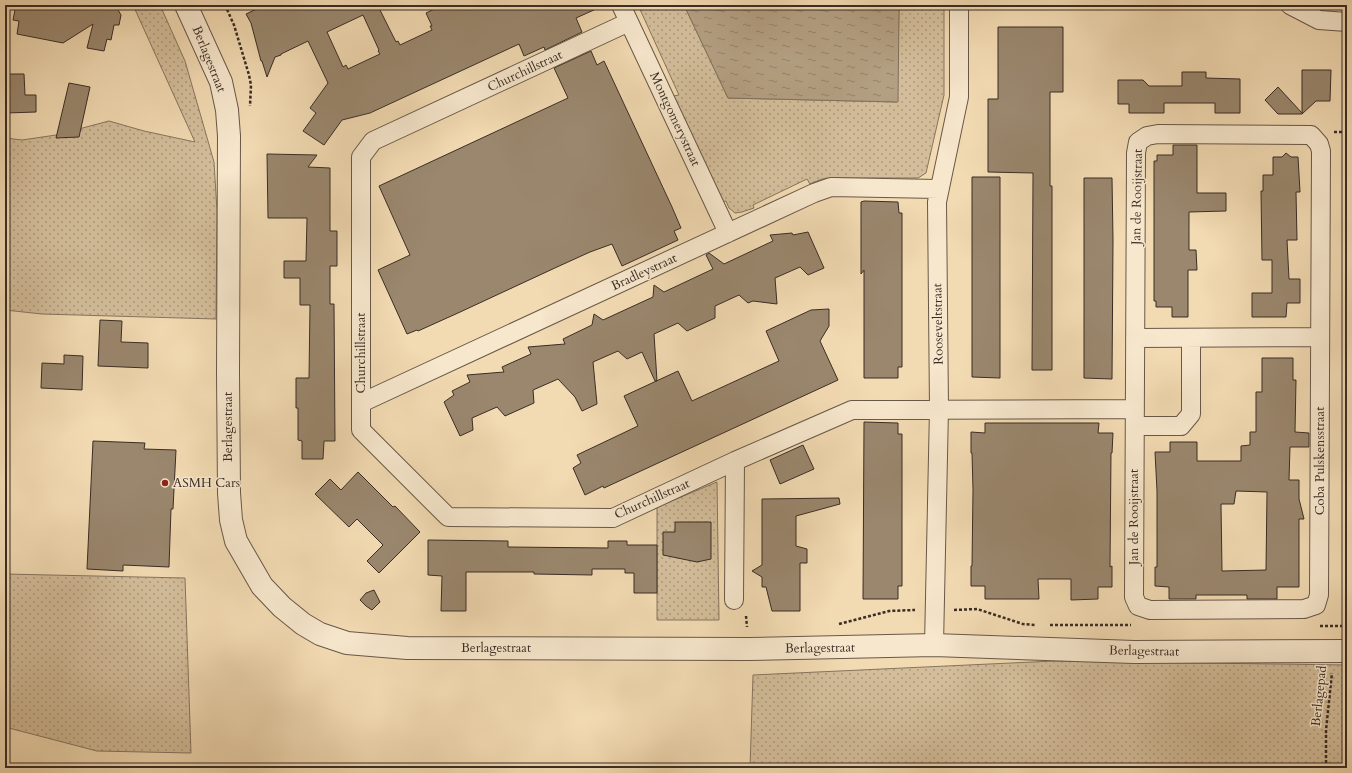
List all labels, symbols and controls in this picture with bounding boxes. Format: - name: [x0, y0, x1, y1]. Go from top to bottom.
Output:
- street label: Berlagestraat: [188, 23, 230, 95]
- street label: Churchillstraat: [485, 46, 565, 96]
- street label: Montgomerystraat: [645, 69, 705, 169]
- street label: Jan de Rooijstraat: [1127, 149, 1147, 247]
- street label: Bradleystraat: [608, 249, 680, 295]
- street label: Rooseveltstraat: [928, 283, 948, 365]
- street label: Churchillstraat: [352, 313, 370, 393]
- street label: Berlagestraat: [219, 392, 237, 462]
- street label: Coba Pulskensstraat: [1311, 407, 1329, 515]
- street label: Jan de Rooijstraat: [1125, 469, 1143, 567]
- place label: ASMH Cars: [173, 474, 240, 492]
- street label: Churchillstraat: [611, 474, 693, 524]
- marker: ASMH Cars: [160, 478, 170, 488]
- street label: Berlagestraat: [785, 638, 855, 658]
- street label: Berlagestraat: [461, 639, 531, 657]
- street label: Berlagestraat: [1109, 641, 1179, 661]
- street label: Berlagepad: [1307, 665, 1331, 727]

